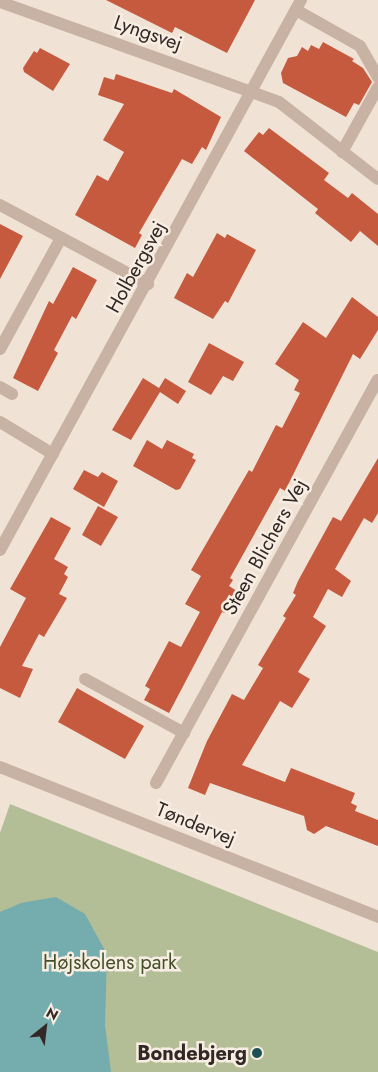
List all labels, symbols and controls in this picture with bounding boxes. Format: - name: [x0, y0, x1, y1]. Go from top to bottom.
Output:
- street label: Lyngsvej: [111, 10, 185, 56]
- street label: Holbergsvej: [101, 217, 171, 317]
- street label: Steen Blichers Vej: [218, 475, 312, 619]
- street label: Tøndervej: [153, 797, 239, 851]
- park label: Højskolens park: [43, 950, 177, 974]
- north arrow: [20, 1002, 70, 1052]
- text: N: [43, 1002, 62, 1025]
- place label: Bondebjerg: [137, 1041, 247, 1065]
- marker: Bondebjerg: [251, 1047, 263, 1059]

